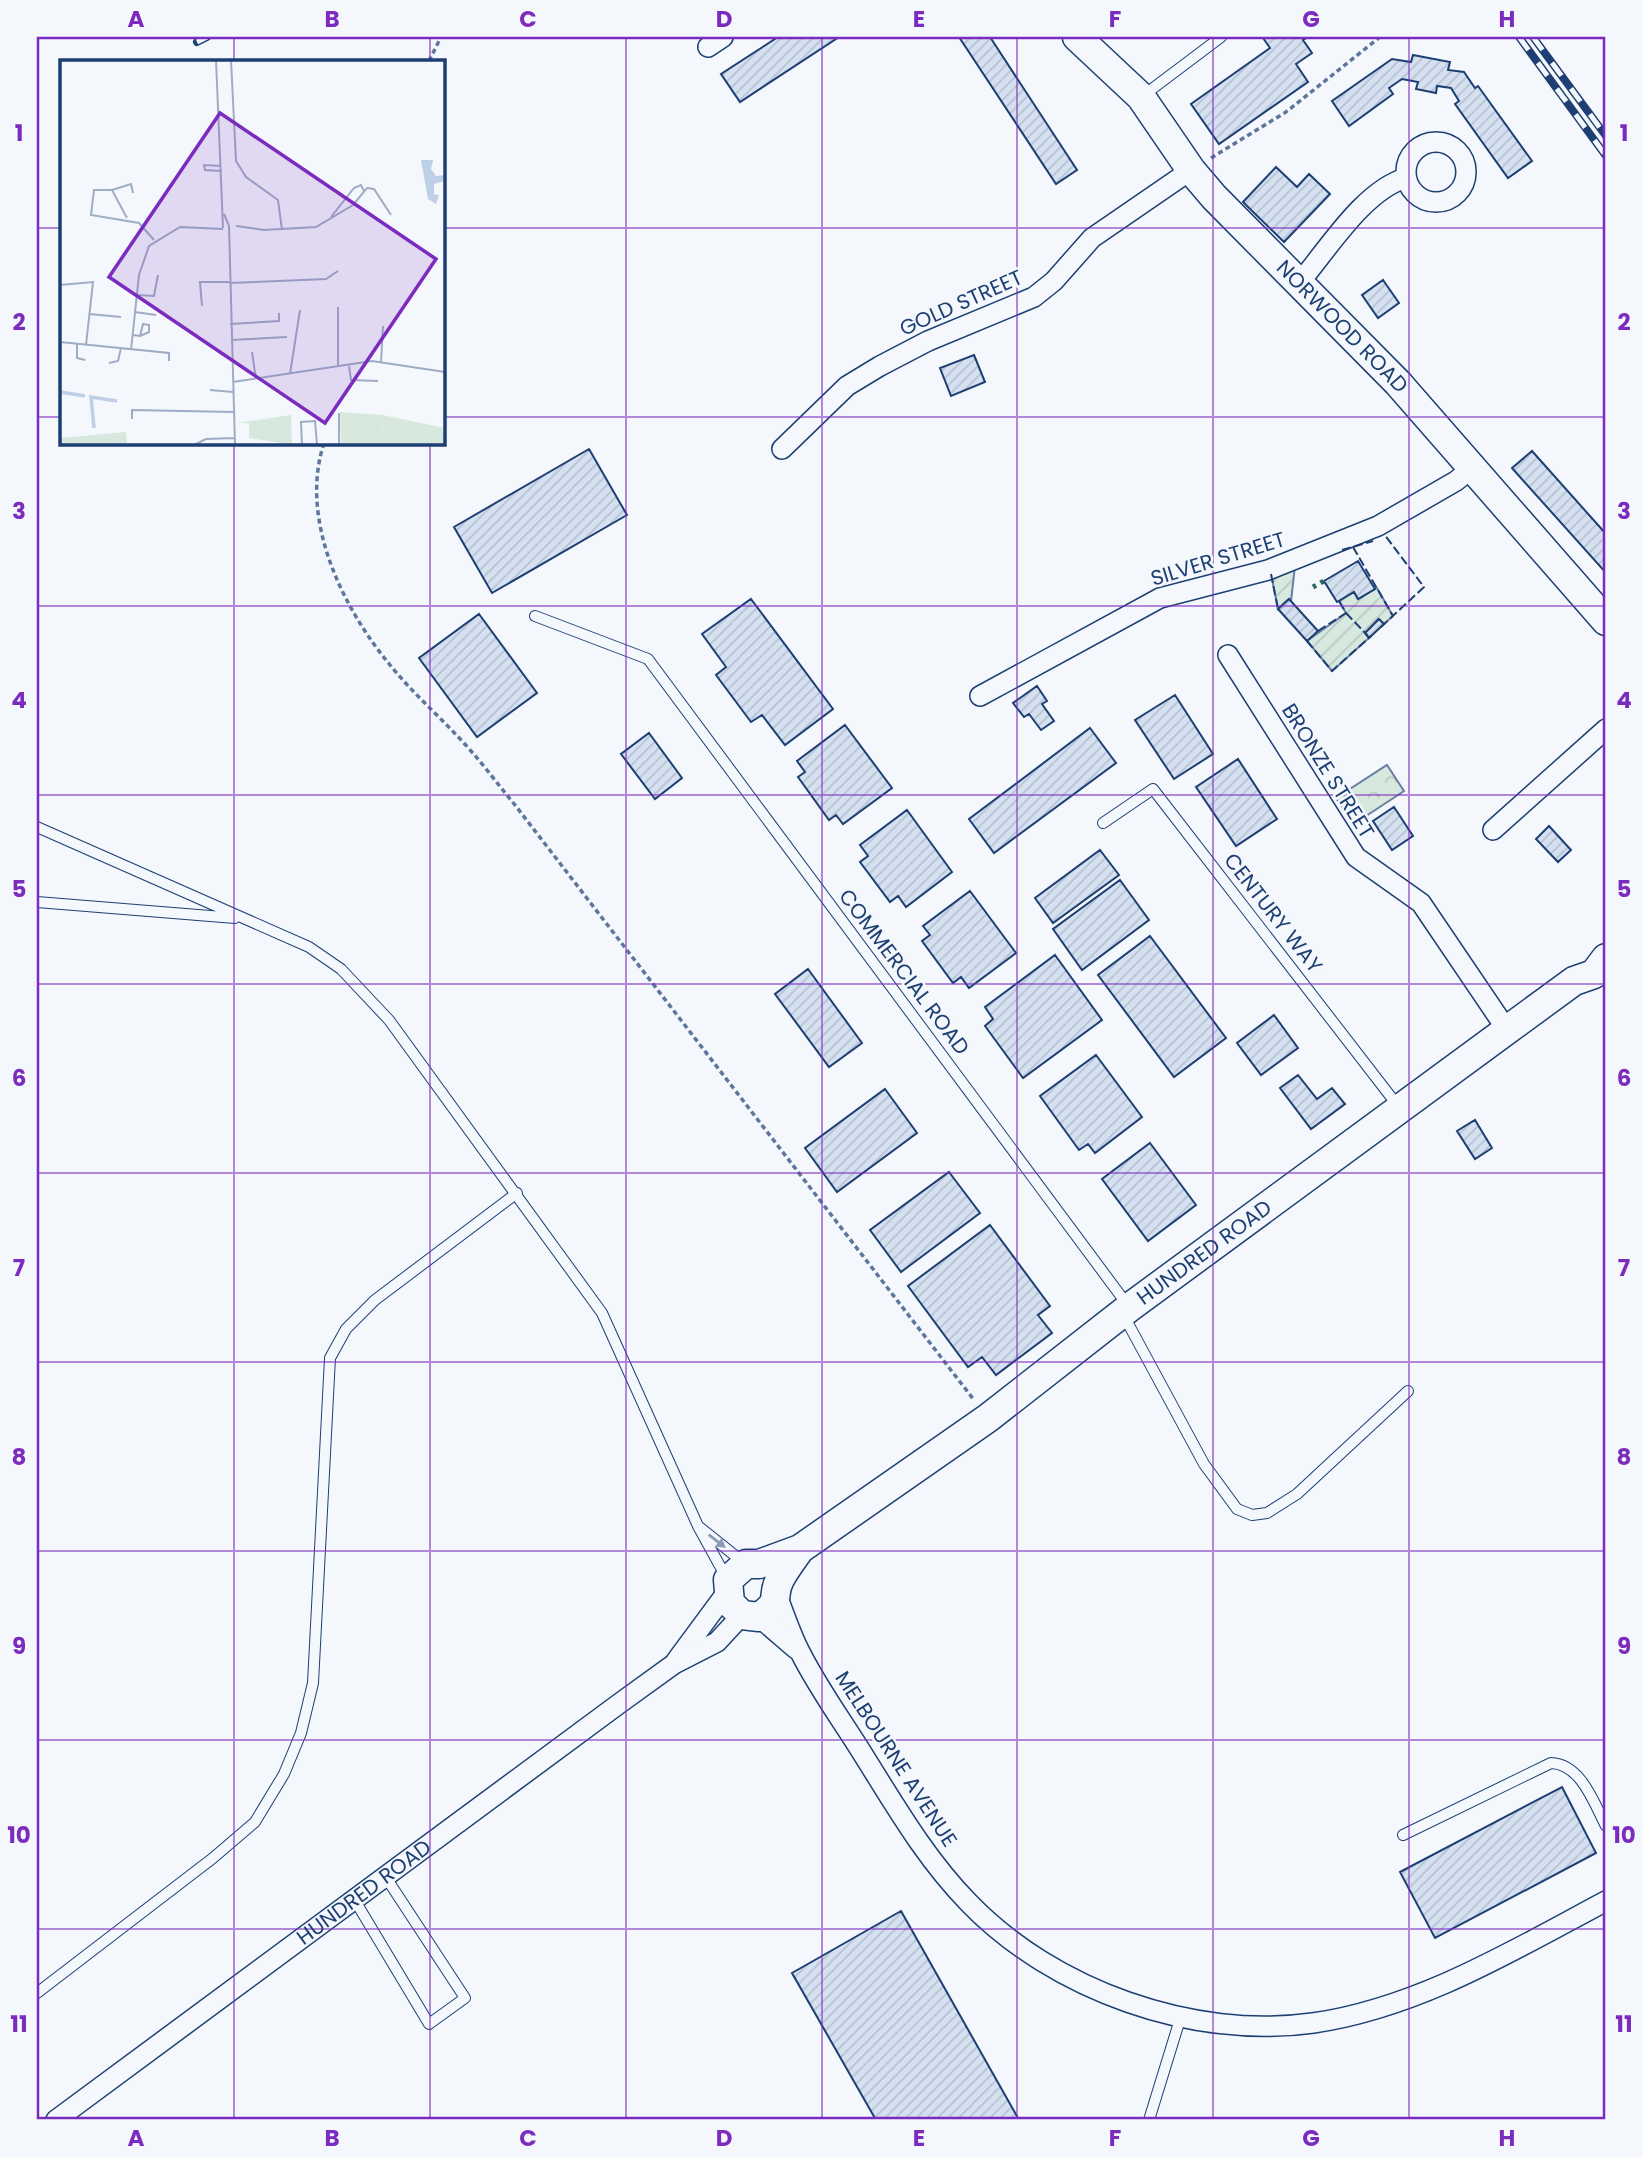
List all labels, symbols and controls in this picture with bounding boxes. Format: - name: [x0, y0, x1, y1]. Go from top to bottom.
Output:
- text: A: [128, 3, 145, 35]
- text: B: [324, 3, 340, 35]
- text: C: [519, 3, 537, 35]
- text: D: [716, 3, 732, 35]
- text: E: [913, 3, 925, 35]
- text: F: [1109, 3, 1121, 35]
- text: G: [1302, 3, 1320, 35]
- text: H: [1499, 3, 1515, 35]
- inset map: [60, 60, 444, 444]
- text: 1: [15, 117, 23, 149]
- text: 1: [1620, 117, 1628, 149]
- street label: NORWOOD ROAD: [1270, 253, 1415, 399]
- street label: GOLD STREET: [895, 263, 1027, 343]
- text: 2: [12, 306, 26, 338]
- text: 2: [1617, 306, 1631, 338]
- text: 3: [12, 495, 26, 527]
- text: 3: [1617, 495, 1631, 527]
- street label: SILVER STREET: [1147, 524, 1289, 593]
- text: 4: [11, 684, 27, 716]
- text: 4: [1616, 684, 1632, 716]
- street label: BRONZE STREET: [1275, 698, 1382, 844]
- street label: CENTURY WAY: [1217, 847, 1329, 979]
- text: 5: [12, 873, 26, 905]
- text: 5: [1617, 873, 1631, 905]
- street label: COMMERCIAL ROAD: [832, 883, 976, 1061]
- text: 6: [12, 1062, 26, 1094]
- text: 6: [1617, 1062, 1631, 1094]
- street label: HUNDRED ROAD: [1131, 1193, 1277, 1311]
- text: 7: [13, 1252, 25, 1284]
- text: 7: [1618, 1252, 1630, 1284]
- text: 8: [12, 1441, 26, 1473]
- text: 8: [1617, 1441, 1631, 1473]
- one-way arrow: [708, 1534, 726, 1549]
- text: 9: [12, 1630, 26, 1662]
- text: 9: [1617, 1630, 1631, 1662]
- street label: MELBOURNE AVENUE: [829, 1665, 964, 1852]
- text: 10: [7, 1819, 31, 1851]
- text: 10: [1612, 1819, 1636, 1851]
- street label: HUNDRED ROAD: [290, 1832, 437, 1951]
- text: 11: [10, 2008, 28, 2040]
- text: 11: [1615, 2008, 1633, 2040]
- text: A: [128, 2122, 145, 2154]
- text: B: [324, 2122, 340, 2154]
- text: C: [519, 2122, 537, 2154]
- text: D: [716, 2122, 732, 2154]
- text: E: [913, 2122, 925, 2154]
- text: F: [1109, 2122, 1121, 2154]
- text: G: [1302, 2122, 1320, 2154]
- text: H: [1499, 2122, 1515, 2154]

